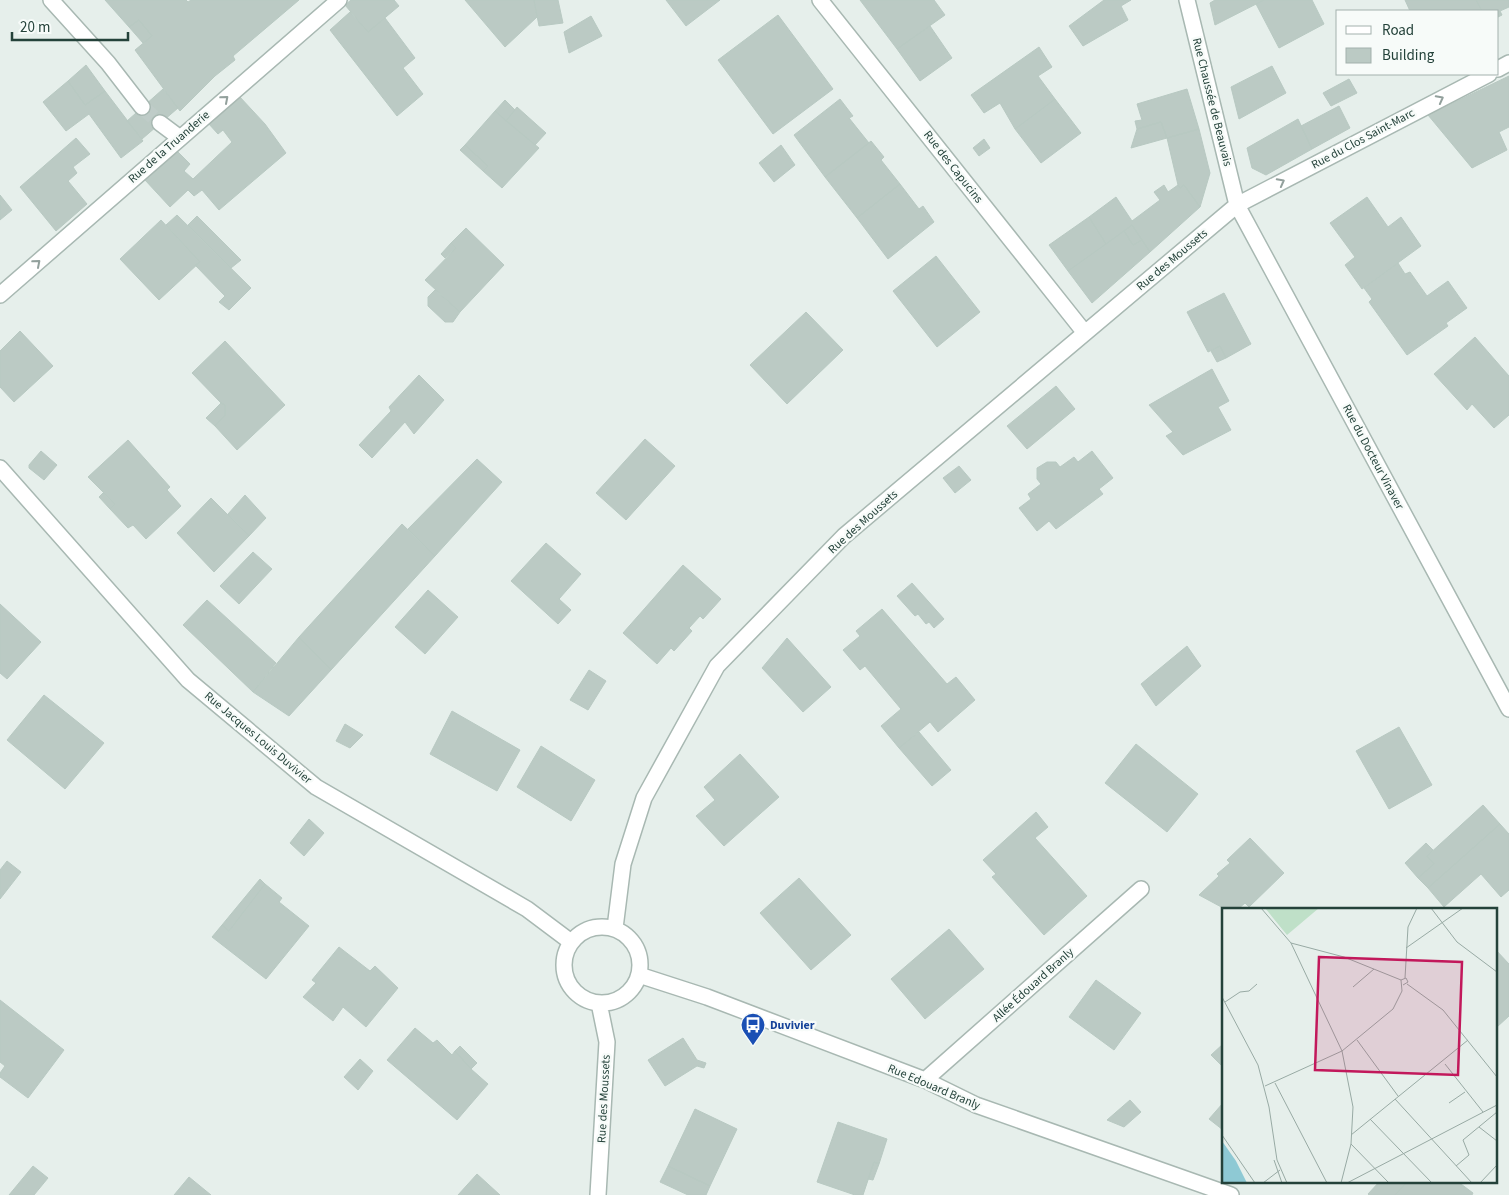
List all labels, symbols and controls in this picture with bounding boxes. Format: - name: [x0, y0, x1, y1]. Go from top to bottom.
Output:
- scale bar: [12, 10, 129, 42]
- legend: [1336, 10, 1499, 75]
- text: 20 m: [20, 17, 50, 38]
- text: Road: [1382, 20, 1414, 41]
- street label: Rue Chaussée de Beauvais: [1188, 36, 1236, 168]
- text: Building: [1382, 45, 1435, 66]
- one-way arrow: [220, 95, 229, 104]
- one-way arrow: [1435, 95, 1444, 105]
- street label: Rue du Clos Saint-Marc: [1308, 104, 1418, 173]
- street label: Rue de la Truanderie: [125, 107, 214, 187]
- street label: Rue des Capucins: [919, 127, 987, 207]
- one-way arrow: [1275, 178, 1284, 188]
- street label: Rue des Moussets: [1133, 225, 1211, 295]
- one-way arrow: [31, 260, 40, 269]
- street label: Rue du Docteur Vinaver: [1338, 401, 1408, 513]
- street label: Rue des Moussets: [824, 486, 902, 558]
- street label: Rue Jacques Louis Duvivier: [201, 688, 316, 789]
- inset map: [1222, 908, 1496, 1182]
- street label: Allée Édouard Branly: [989, 944, 1078, 1026]
- bus stop icon: Duvivier: [740, 1012, 766, 1046]
- place label: Duvivier: [770, 1017, 815, 1034]
- street label: Rue des Moussets: [593, 1054, 615, 1144]
- street label: Rue Edouard Branly: [885, 1060, 983, 1114]

